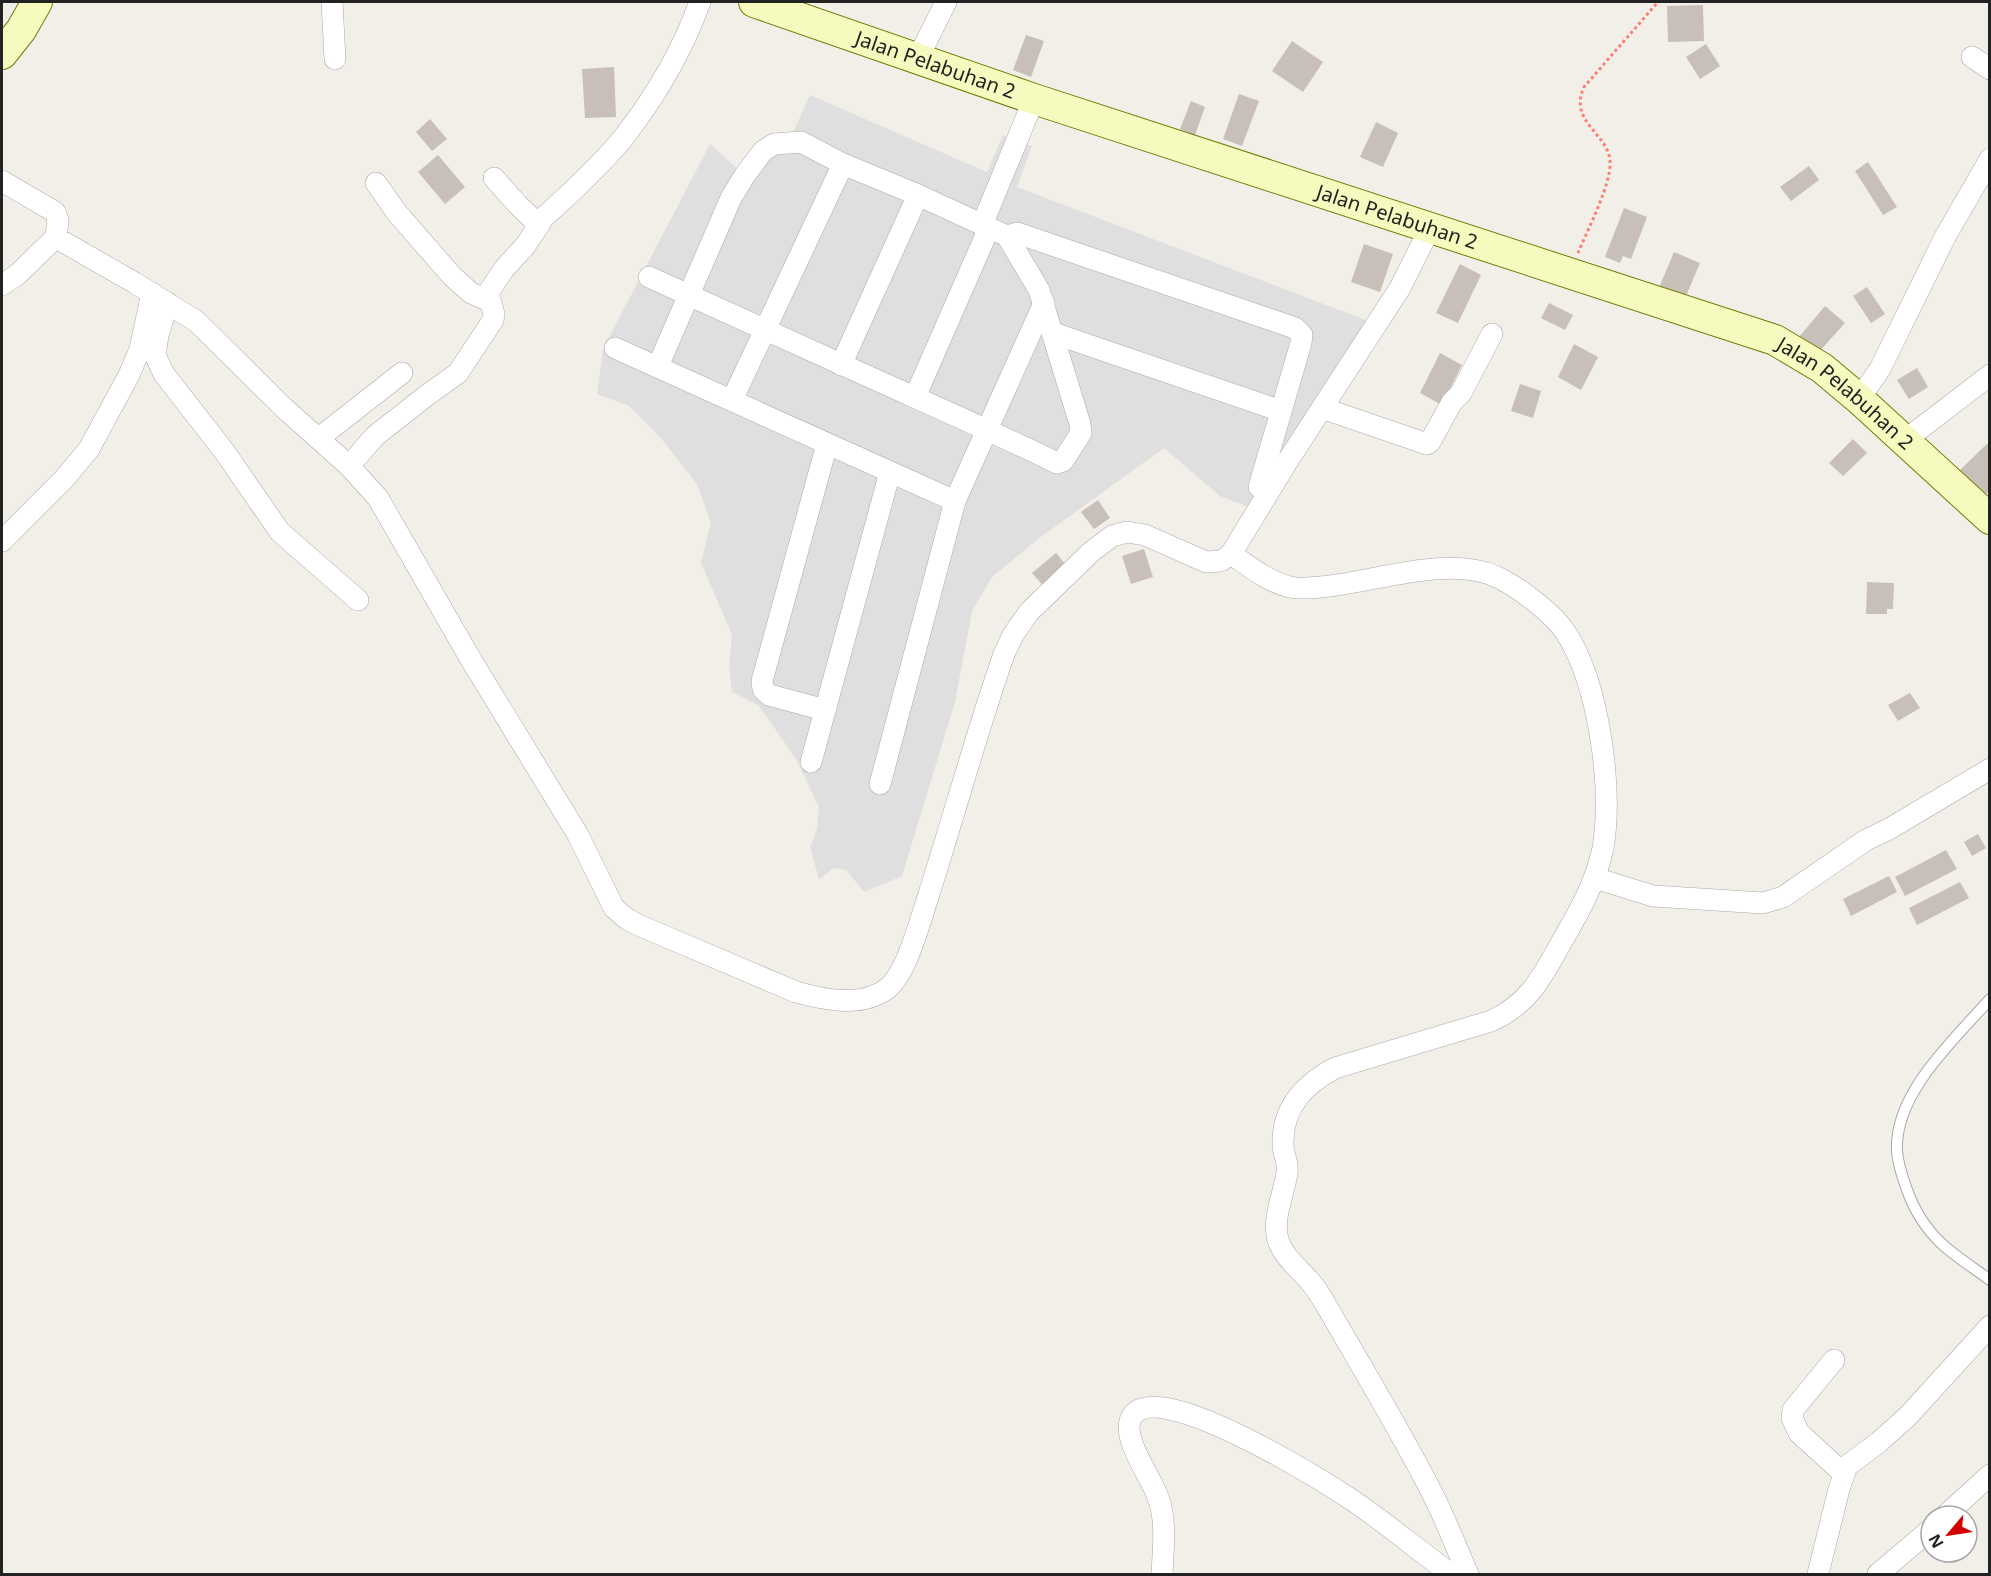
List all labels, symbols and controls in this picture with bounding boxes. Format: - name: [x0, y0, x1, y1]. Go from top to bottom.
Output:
- street label: Jalan Pelabuhan 2: [850, 24, 1019, 105]
- street label: Jalan Pelabuhan 2: [1311, 177, 1481, 255]
- street label: Jalan Pelabuhan 2: [1771, 329, 1920, 455]
- north arrow: [1919, 1504, 1979, 1564]
- text: N: [1923, 1530, 1949, 1552]

